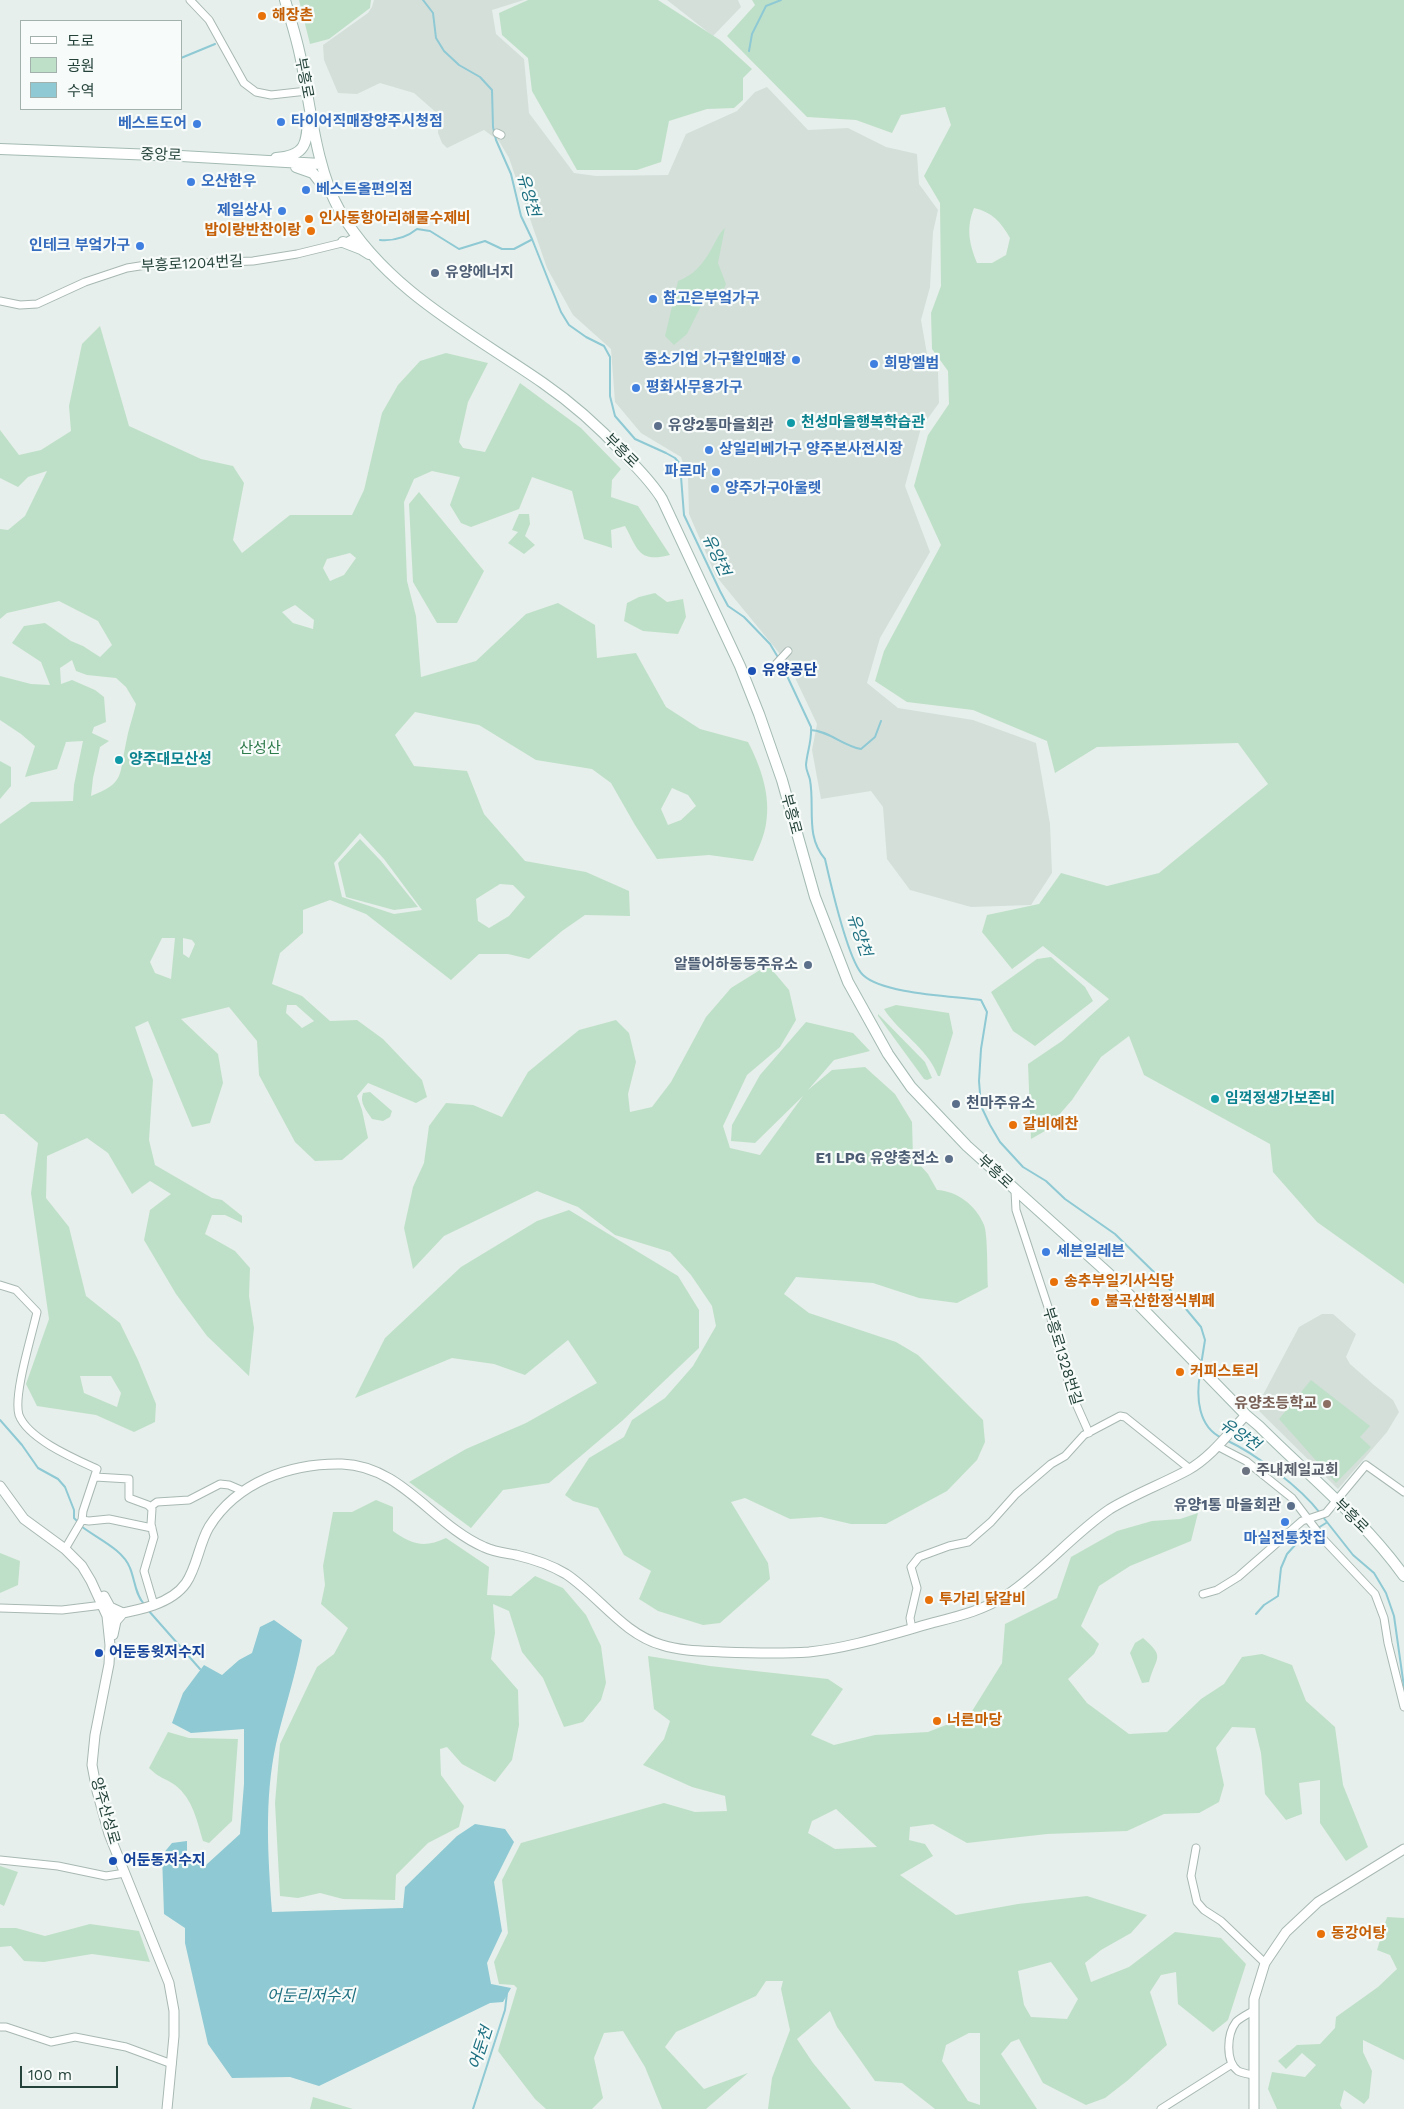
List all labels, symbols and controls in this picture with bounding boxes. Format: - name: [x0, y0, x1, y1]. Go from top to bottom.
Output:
- place label: 해장촌: [272, 7, 313, 25]
- marker: 해장촌: [256, 10, 268, 22]
- legend: [20, 20, 182, 110]
- text: 도로: [67, 32, 95, 50]
- street label: 부흥로: [291, 56, 317, 100]
- text: 공원: [67, 57, 95, 75]
- text: 수역: [67, 82, 95, 100]
- place label: 타이어직매장양주시청점: [291, 113, 443, 131]
- place label: 베스트도어: [118, 115, 187, 133]
- marker: 타이어직매장양주시청점: [275, 116, 287, 128]
- marker: 베스트도어: [191, 118, 203, 130]
- street label: 중앙로: [140, 145, 182, 165]
- water label: 유양천: [513, 171, 543, 219]
- place label: 오산한우: [201, 173, 256, 191]
- marker: 오산한우: [185, 176, 197, 188]
- place label: 베스트올편의점: [316, 181, 413, 199]
- marker: 베스트올편의점: [300, 184, 312, 196]
- place label: 제일상사: [217, 202, 272, 220]
- marker: 제일상사: [276, 205, 288, 217]
- place label: 인사동항아리해물수제비: [319, 210, 471, 228]
- marker: 인사동항아리해물수제비: [303, 213, 315, 225]
- place label: 밥이랑반찬이랑: [204, 222, 301, 240]
- marker: 밥이랑반찬이랑: [305, 225, 317, 237]
- place label: 인테크 부엌가구: [29, 237, 130, 255]
- marker: 인테크 부엌가구: [134, 240, 146, 252]
- street label: 부흥로1204번길: [141, 252, 243, 276]
- place label: 유양에너지: [445, 264, 514, 282]
- marker: 유양에너지: [429, 267, 441, 279]
- place label: 참고은부엌가구: [663, 290, 760, 308]
- marker: 참고은부엌가구: [647, 293, 659, 305]
- place label: 중소기업 가구할인매장: [644, 351, 786, 369]
- marker: 중소기업 가구할인매장: [790, 354, 802, 366]
- place label: 희망엘범: [884, 355, 939, 373]
- marker: 희망엘범: [868, 358, 880, 370]
- place label: 평화사무용가구: [646, 379, 743, 397]
- marker: 평화사무용가구: [630, 382, 642, 394]
- place label: 천성마을행복학습관: [801, 414, 925, 432]
- place label: 유양2통마을회관: [668, 417, 774, 435]
- marker: 천성마을행복학습관: [785, 417, 797, 429]
- marker: 유양2통마을회관: [652, 420, 664, 432]
- street label: 부흥로: [600, 430, 642, 472]
- place label: 상일리베가구 양주본사전시장: [719, 441, 903, 459]
- marker: 상일리베가구 양주본사전시장: [703, 444, 715, 456]
- place label: 파로마: [665, 463, 706, 481]
- marker: 파로마: [710, 466, 722, 478]
- place label: 양주가구아울렛: [725, 480, 822, 498]
- marker: 양주가구아울렛: [709, 483, 721, 495]
- water label: 유양천: [698, 531, 734, 579]
- place label: 유양공단: [762, 662, 817, 680]
- marker: 유양공단: [746, 665, 758, 677]
- park label: 산성산: [239, 740, 281, 758]
- place label: 양주대모산성: [129, 751, 212, 769]
- marker: 양주대모산성: [113, 754, 125, 766]
- street label: 부흥로: [777, 792, 805, 836]
- water label: 유양천: [843, 911, 875, 959]
- place label: 알뜰어하둥둥주유소: [674, 956, 798, 974]
- marker: 알뜰어하둥둥주유소: [802, 959, 814, 971]
- place label: 임꺽정생가보존비: [1225, 1090, 1335, 1108]
- marker: 임꺽정생가보존비: [1209, 1093, 1221, 1105]
- place label: 천마주유소: [966, 1095, 1035, 1113]
- marker: 천마주유소: [950, 1098, 962, 1110]
- place label: 갈비예찬: [1023, 1116, 1078, 1134]
- marker: 갈비예찬: [1007, 1119, 1019, 1131]
- place label: E1 LPG 유양충전소: [816, 1150, 939, 1168]
- street label: 부흥로: [974, 1151, 1016, 1193]
- marker: E1 LPG 유양충전소: [943, 1153, 955, 1165]
- place label: 세븐일레븐: [1056, 1243, 1125, 1261]
- marker: 세븐일레븐: [1040, 1246, 1052, 1258]
- place label: 송추부일기사식당: [1064, 1273, 1174, 1291]
- marker: 송추부일기사식당: [1048, 1276, 1060, 1288]
- place label: 불곡산한정식뷔페: [1105, 1293, 1215, 1311]
- marker: 불곡산한정식뷔페: [1089, 1296, 1101, 1308]
- street label: 부흥로1328번길: [1039, 1305, 1085, 1407]
- place label: 커피스토리: [1190, 1363, 1259, 1381]
- marker: 커피스토리: [1174, 1366, 1186, 1378]
- place label: 유양초등학교: [1234, 1395, 1317, 1413]
- marker: 유양초등학교: [1321, 1398, 1333, 1410]
- water label: 유양천: [1216, 1415, 1264, 1455]
- place label: 주내제일교회: [1256, 1462, 1339, 1480]
- marker: 주내제일교회: [1240, 1465, 1252, 1477]
- street label: 부흥로: [1330, 1495, 1372, 1537]
- place label: 유양1통 마을회관: [1174, 1497, 1281, 1515]
- marker: 유양1통 마을회관: [1285, 1500, 1297, 1512]
- marker: 마실전통찻집: [1279, 1516, 1291, 1528]
- place label: 마실전통찻집: [1244, 1530, 1326, 1548]
- place label: 투가리 닭갈비: [939, 1591, 1026, 1609]
- marker: 투가리 닭갈비: [923, 1594, 935, 1606]
- place label: 어둔동윗저수지: [109, 1644, 206, 1662]
- marker: 어둔동윗저수지: [93, 1647, 105, 1659]
- place label: 너른마당: [947, 1712, 1002, 1730]
- marker: 너른마당: [931, 1715, 943, 1727]
- street label: 양주산성로: [87, 1775, 123, 1847]
- place label: 어둔동저수지: [123, 1852, 206, 1870]
- marker: 어둔동저수지: [107, 1855, 119, 1867]
- place label: 동강어탕: [1331, 1925, 1386, 1943]
- marker: 동강어탕: [1315, 1928, 1327, 1940]
- water label: 어둔리저수지: [267, 1986, 355, 2006]
- water label: 어둔천: [465, 2024, 497, 2072]
- scale bar: [22, 2056, 120, 2088]
- text: 100 m: [28, 2066, 72, 2084]

